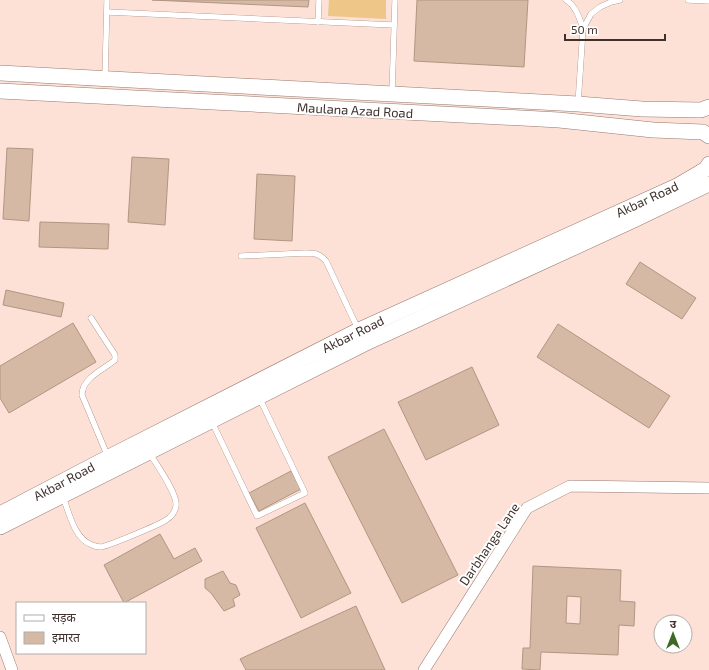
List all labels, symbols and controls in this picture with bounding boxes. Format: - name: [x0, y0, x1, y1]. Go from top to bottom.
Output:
- scale bar: [565, 16, 665, 42]
- text: 50 m: [571, 22, 598, 36]
- street label: Maulana Azad Road: [296, 99, 414, 121]
- street label: Akbar Road: [613, 178, 681, 220]
- street label: Akbar Road: [319, 312, 387, 356]
- street label: Akbar Road: [31, 458, 97, 504]
- street label: Darbhanga Lane: [455, 500, 523, 588]
- legend: [16, 602, 146, 654]
- text: सड़क: [52, 610, 77, 625]
- north arrow: [653, 614, 693, 654]
- text: उ: [670, 617, 677, 630]
- text: इमारत: [52, 630, 81, 645]

